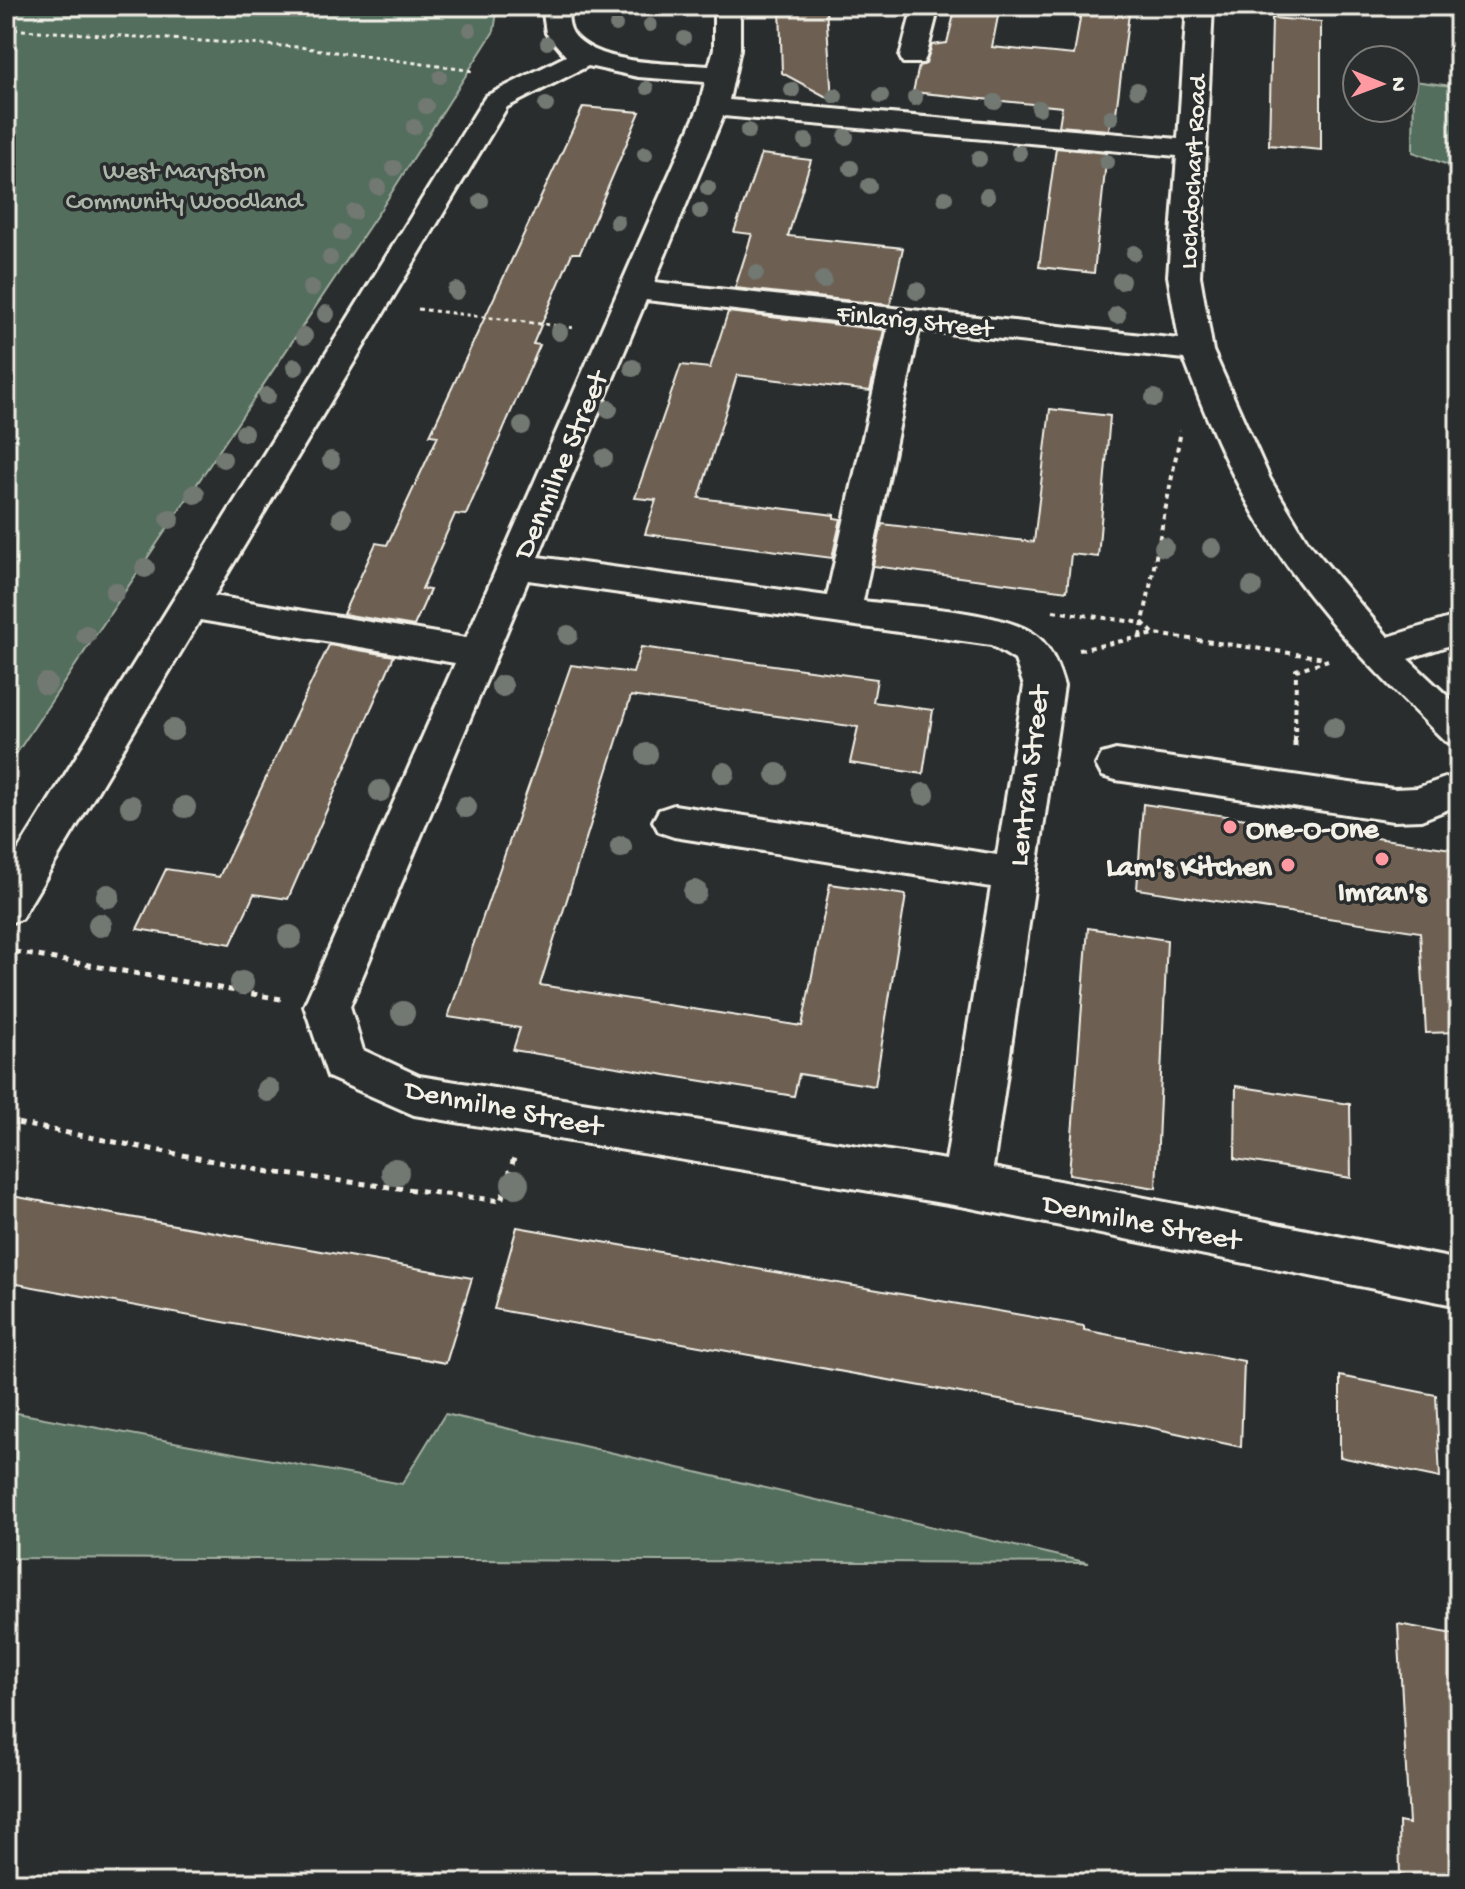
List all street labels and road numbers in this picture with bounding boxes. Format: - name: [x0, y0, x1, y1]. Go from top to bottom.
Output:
- street label: Lochdochart Road: [1175, 73, 1216, 270]
- street label: Finlarig Street: [834, 300, 996, 347]
- street label: Denmilne Street: [507, 364, 620, 567]
- street label: Lentran Street: [1003, 682, 1060, 869]
- street label: Denmilne Street: [399, 1074, 608, 1147]
- street label: Denmilne Street: [1037, 1188, 1246, 1261]

